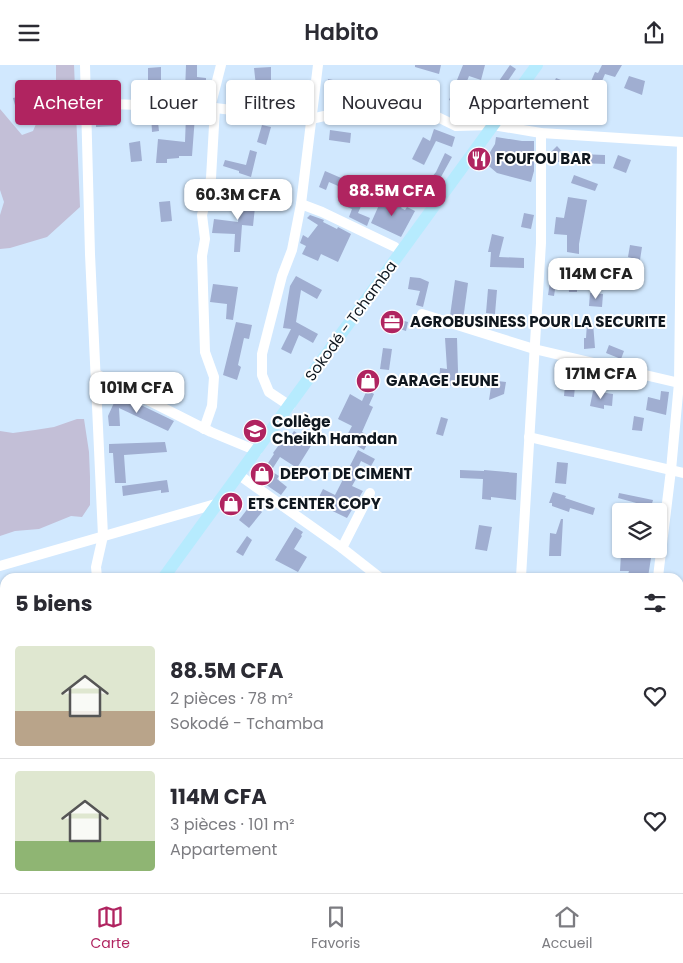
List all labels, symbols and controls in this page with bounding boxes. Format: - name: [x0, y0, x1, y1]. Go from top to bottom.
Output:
- text: Habito: [304, 17, 379, 48]
- icon: menu: [15, 19, 43, 47]
- icon: share: [640, 19, 668, 47]
- chip: Acheter: [15, 80, 121, 125]
- chip: Louer: [131, 80, 216, 125]
- chip: Filtres: [226, 80, 314, 125]
- chip: Nouveau: [324, 80, 440, 125]
- chip: Appartement: [450, 80, 607, 125]
- restaurant icon: FOUFOU BAR: [466, 146, 492, 172]
- place label: FOUFOU BAR: [496, 148, 591, 169]
- pin: 88.5M CFA: [335, 175, 449, 217]
- pin: 60.3M CFA: [181, 179, 295, 221]
- text: 88.5M CFA: [349, 179, 435, 202]
- text: 60.3M CFA: [195, 183, 281, 206]
- street label: Sokodé - Tchamba: [300, 256, 401, 385]
- pin: 114M CFA: [544, 257, 648, 300]
- text: 114M CFA: [559, 262, 633, 285]
- office icon: AGROBUSINESS POUR LA SECURITE: [379, 309, 405, 335]
- place label: AGROBUSINESS POUR LA SECURITE: [410, 311, 666, 332]
- pin: 171M CFA: [549, 357, 653, 400]
- text: 171M CFA: [565, 362, 637, 385]
- shop icon: GARAGE JEUNE: [355, 368, 381, 394]
- place label: GARAGE JEUNE: [386, 370, 499, 391]
- pin: 101M CFA: [85, 371, 189, 414]
- text: 101M CFA: [100, 376, 174, 399]
- place label: Collège Cheikh Hamdan: [272, 411, 397, 449]
- school or university icon: Collège Cheikh Hamdan: [242, 418, 268, 444]
- shop icon: DEPOT DE CIMENT: [249, 461, 275, 487]
- place label: DEPOT DE CIMENT: [280, 463, 412, 484]
- shop icon: ETS CENTER COPY: [218, 491, 244, 517]
- place label: ETS CENTER COPY: [248, 493, 381, 514]
- map controls: [612, 503, 667, 558]
- button: layers: [612, 503, 667, 558]
- text: 5 biens: [15, 589, 92, 618]
- icon: filters: [641, 589, 669, 617]
- text: 88.5M CFA: [170, 656, 283, 685]
- icon: home: [55, 666, 115, 726]
- icon: heart: [641, 682, 669, 710]
- text: 2 pièces · 78 m²: [170, 687, 293, 710]
- text: Sokodé - Tchamba: [170, 712, 324, 735]
- text: 114M CFA: [170, 782, 267, 811]
- icon: home: [55, 791, 115, 851]
- icon: heart: [641, 807, 669, 835]
- text: 3 pièces · 101 m²: [170, 813, 295, 836]
- text: Appartement: [170, 838, 277, 861]
- tab: Carte: [91, 903, 130, 954]
- tab: Favoris: [311, 903, 360, 954]
- tab: Accueil: [541, 903, 592, 954]

